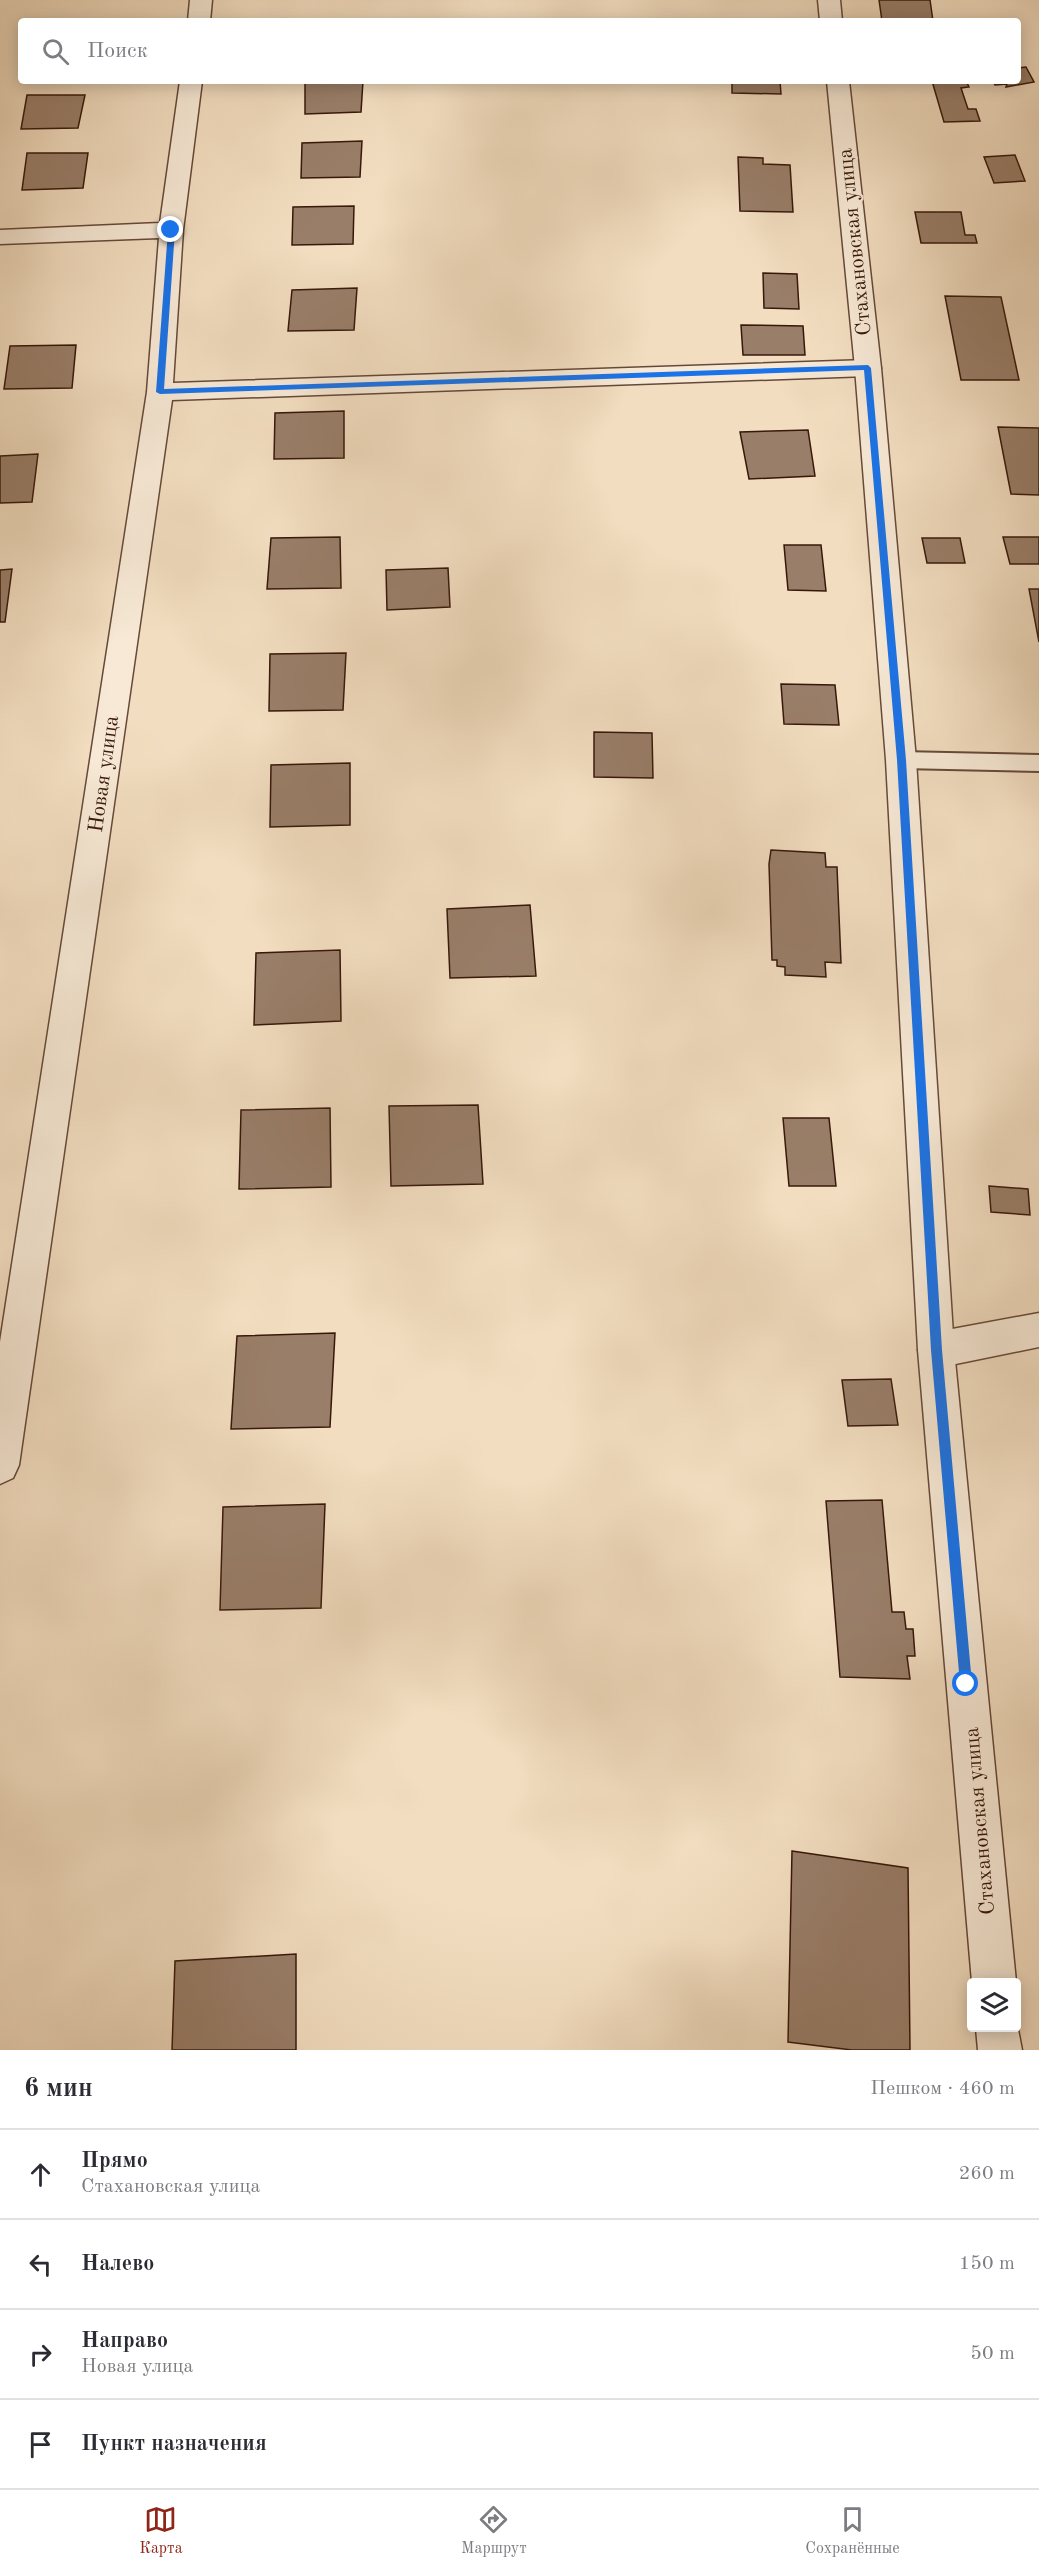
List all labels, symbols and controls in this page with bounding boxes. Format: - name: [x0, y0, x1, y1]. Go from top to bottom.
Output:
- search box: [18, 18, 1021, 84]
- icon: search: [39, 35, 72, 68]
- text: Поиск: [87, 40, 148, 62]
- street label: Стахановская улица: [835, 147, 876, 337]
- route end: [157, 216, 183, 242]
- street label: Новая улица: [86, 714, 123, 834]
- route start: [952, 1670, 978, 1696]
- street label: Стахановская улица: [962, 1726, 999, 1916]
- map controls: [967, 1978, 1021, 2032]
- button: layers: [967, 1978, 1021, 2032]
- text: 6 мин: [24, 2076, 93, 2102]
- text: Пешком · 460 m: [870, 2079, 1015, 2099]
- text: Прямо: [81, 2150, 148, 2172]
- icon: ahead: [24, 2158, 57, 2191]
- text: 260 m: [959, 2164, 1015, 2184]
- text: Стахановская улица: [81, 2177, 260, 2197]
- icon: left: [24, 2248, 57, 2281]
- text: Налево: [81, 2253, 154, 2275]
- text: 150 m: [959, 2254, 1015, 2274]
- text: Направо: [81, 2330, 168, 2352]
- icon: right: [24, 2338, 57, 2371]
- text: 50 m: [970, 2344, 1015, 2364]
- text: Новая улица: [81, 2357, 193, 2377]
- icon: arrive: [24, 2428, 57, 2461]
- text: Пункт назначения: [81, 2433, 267, 2455]
- tab: Карта: [139, 2503, 183, 2559]
- tab: Маршрут: [461, 2503, 527, 2559]
- tab: Сохранённые: [805, 2503, 900, 2559]

